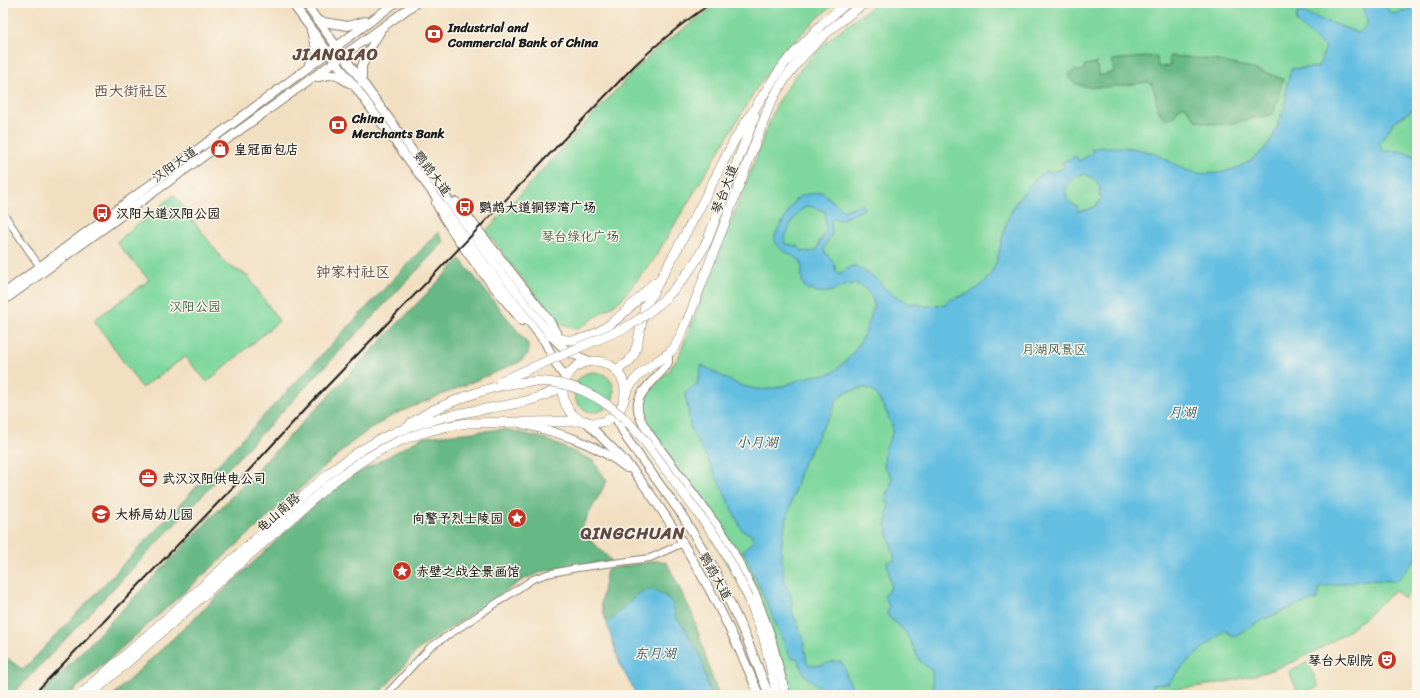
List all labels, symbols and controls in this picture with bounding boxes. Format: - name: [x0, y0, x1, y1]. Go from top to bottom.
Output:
- place label: Industrial and Commercial Bank of China: [447, 16, 598, 54]
- bank icon: Industrial and Commercial Bank of China: [423, 23, 445, 45]
- district label: JIANQIAO: [292, 39, 379, 69]
- district label: 西大街社区: [93, 78, 169, 104]
- place label: China Merchants Bank: [351, 107, 446, 145]
- bank icon: China Merchants Bank: [327, 114, 349, 136]
- shop icon: 皇冠面包店: [209, 138, 231, 160]
- place label: 皇冠面包店: [234, 138, 299, 161]
- street label: 汉阳大道: [146, 140, 202, 189]
- street label: 鹦鹉大道: [408, 146, 457, 201]
- street label: 琴台大道: [704, 161, 745, 218]
- bus stop icon: 鹦鹉大道铜锣湾广场: [454, 196, 476, 218]
- place label: 鹦鹉大道铜锣湾广场: [479, 196, 596, 219]
- bus stop icon: 汉阳大道汉阳公园: [91, 202, 113, 224]
- place label: 汉阳大道汉阳公园: [116, 202, 220, 225]
- park label: 琴台绿化广场: [541, 225, 619, 248]
- district label: 钟家村社区: [315, 259, 391, 285]
- park label: 汉阳公园: [169, 295, 221, 318]
- park label: 月湖风景区: [1021, 338, 1087, 361]
- water label: 月湖: [1168, 400, 1198, 425]
- water label: 小月湖: [736, 430, 780, 455]
- office icon: 武汉汉阳供电公司: [137, 467, 159, 489]
- place label: 武汉汉阳供电公司: [162, 467, 266, 490]
- street label: 龟山南路: [251, 487, 306, 538]
- school or university icon: 大桥局幼儿园: [90, 503, 112, 525]
- place label: 大桥局幼儿园: [115, 503, 193, 526]
- place label: 向警予烈士陵园: [412, 507, 503, 530]
- place icon: 向警予烈士陵园: [506, 507, 528, 529]
- district label: QINGCHUAN: [580, 518, 686, 548]
- street label: 鹦鹉大道: [693, 548, 738, 605]
- place icon: 赤壁之战全景画馆: [391, 560, 413, 582]
- place label: 赤壁之战全景画馆: [416, 560, 520, 583]
- water label: 东月湖: [634, 641, 678, 666]
- place label: 琴台大剧院: [1308, 649, 1373, 672]
- theatre icon: 琴台大剧院: [1376, 649, 1398, 671]

